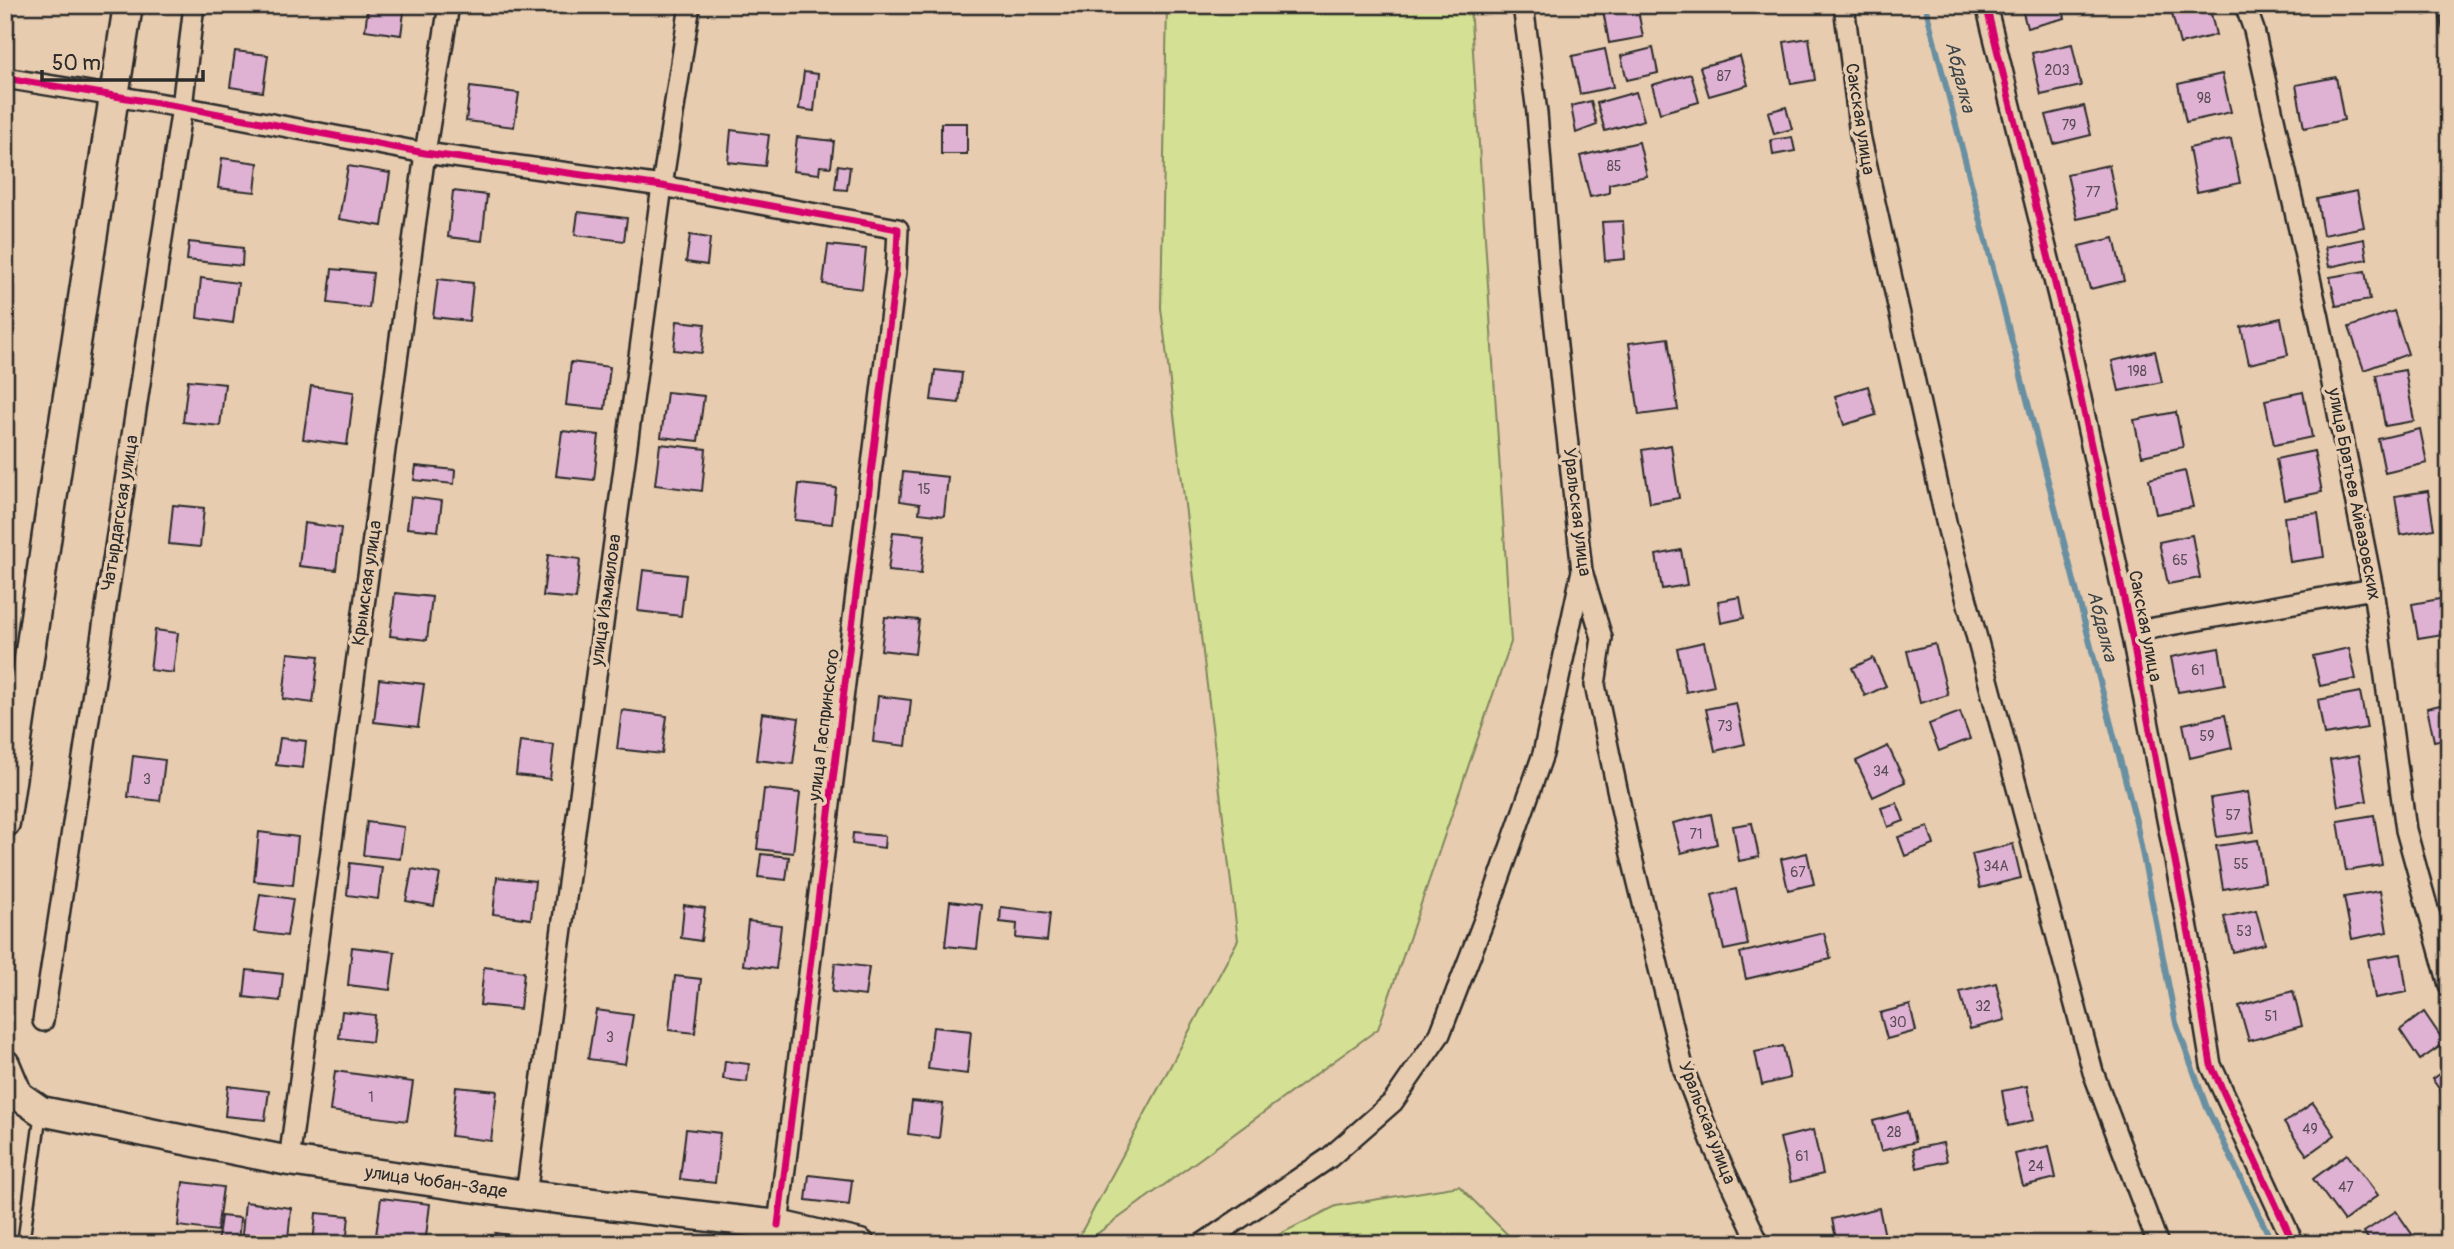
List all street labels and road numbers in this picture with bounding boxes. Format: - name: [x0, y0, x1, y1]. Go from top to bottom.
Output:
- street label: Сакская улица: [1840, 62, 1880, 176]
- street label: улица Братьев Айвазовских: [2322, 385, 2386, 602]
- street label: Чатырдагская улица: [96, 433, 144, 593]
- street label: Уральская улица: [1558, 446, 1596, 578]
- street label: Крымская улица: [347, 519, 387, 647]
- street label: улица Измаилова: [585, 533, 627, 668]
- street label: Сакская улица: [2123, 568, 2167, 684]
- street label: улица Гаспринского: [803, 647, 845, 804]
- street label: Уральская улица: [1673, 1058, 1741, 1188]
- street label: улица Чобан-Заде: [362, 1160, 509, 1203]

